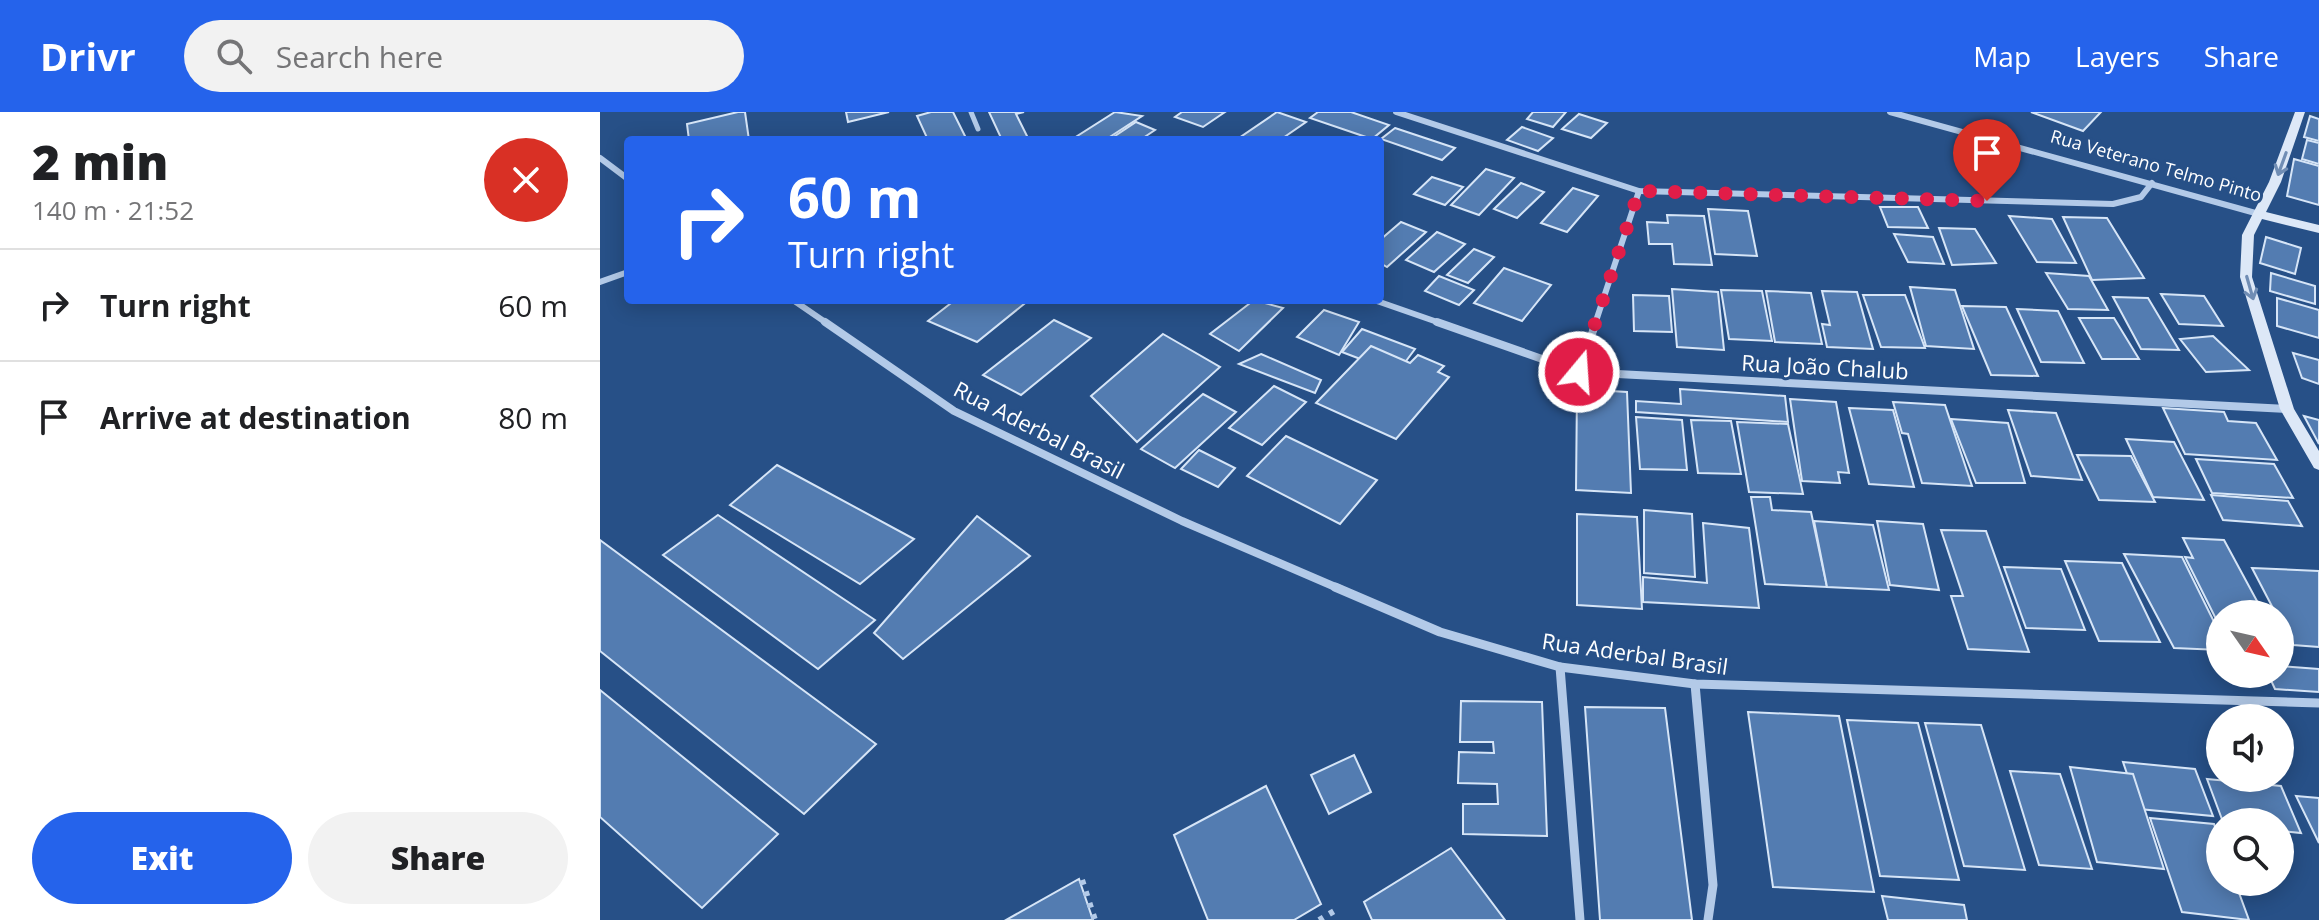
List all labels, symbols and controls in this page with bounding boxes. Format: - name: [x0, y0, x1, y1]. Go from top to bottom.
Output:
- search box: [184, 20, 744, 92]
- text: Drivr: [40, 30, 136, 82]
- icon: search: [212, 34, 256, 78]
- text: Search here: [276, 36, 443, 77]
- text: Map: [1973, 37, 2031, 75]
- text: Layers: [2075, 37, 2160, 75]
- text: Share: [2204, 37, 2279, 75]
- pin: [1953, 119, 2021, 201]
- street label: Rua Veterano Telmo Pinto: [2048, 123, 2265, 207]
- text: 2 min: [32, 129, 168, 194]
- icon: arrive: [1965, 131, 2009, 175]
- button: close: [484, 138, 568, 222]
- one-way arrow: [2274, 151, 2288, 176]
- text: 60 m: [788, 158, 922, 234]
- icon: right: [656, 168, 760, 272]
- text: 140 m · 21:52: [32, 192, 194, 228]
- text: Turn right: [788, 230, 954, 279]
- one-way arrow: [2243, 275, 2258, 301]
- icon: right: [32, 283, 76, 327]
- text: Turn right: [100, 285, 251, 326]
- text: 60 m: [498, 285, 568, 326]
- position arrow: [1537, 330, 1621, 414]
- street label: Rua João Chalub: [1741, 347, 1909, 385]
- street label: Rua Aderbal Brasil: [949, 373, 1130, 485]
- icon: arrive: [32, 395, 76, 439]
- text: Arrive at destination: [100, 397, 411, 438]
- text: 80 m: [498, 397, 568, 438]
- north arrow: [2206, 600, 2294, 688]
- map controls: [2206, 600, 2294, 896]
- street label: Rua Aderbal Brasil: [1540, 625, 1730, 681]
- button: sound: [2206, 704, 2294, 792]
- button: search: [2206, 808, 2294, 896]
- button: Exit: [32, 812, 292, 904]
- button: Share: [308, 812, 568, 904]

